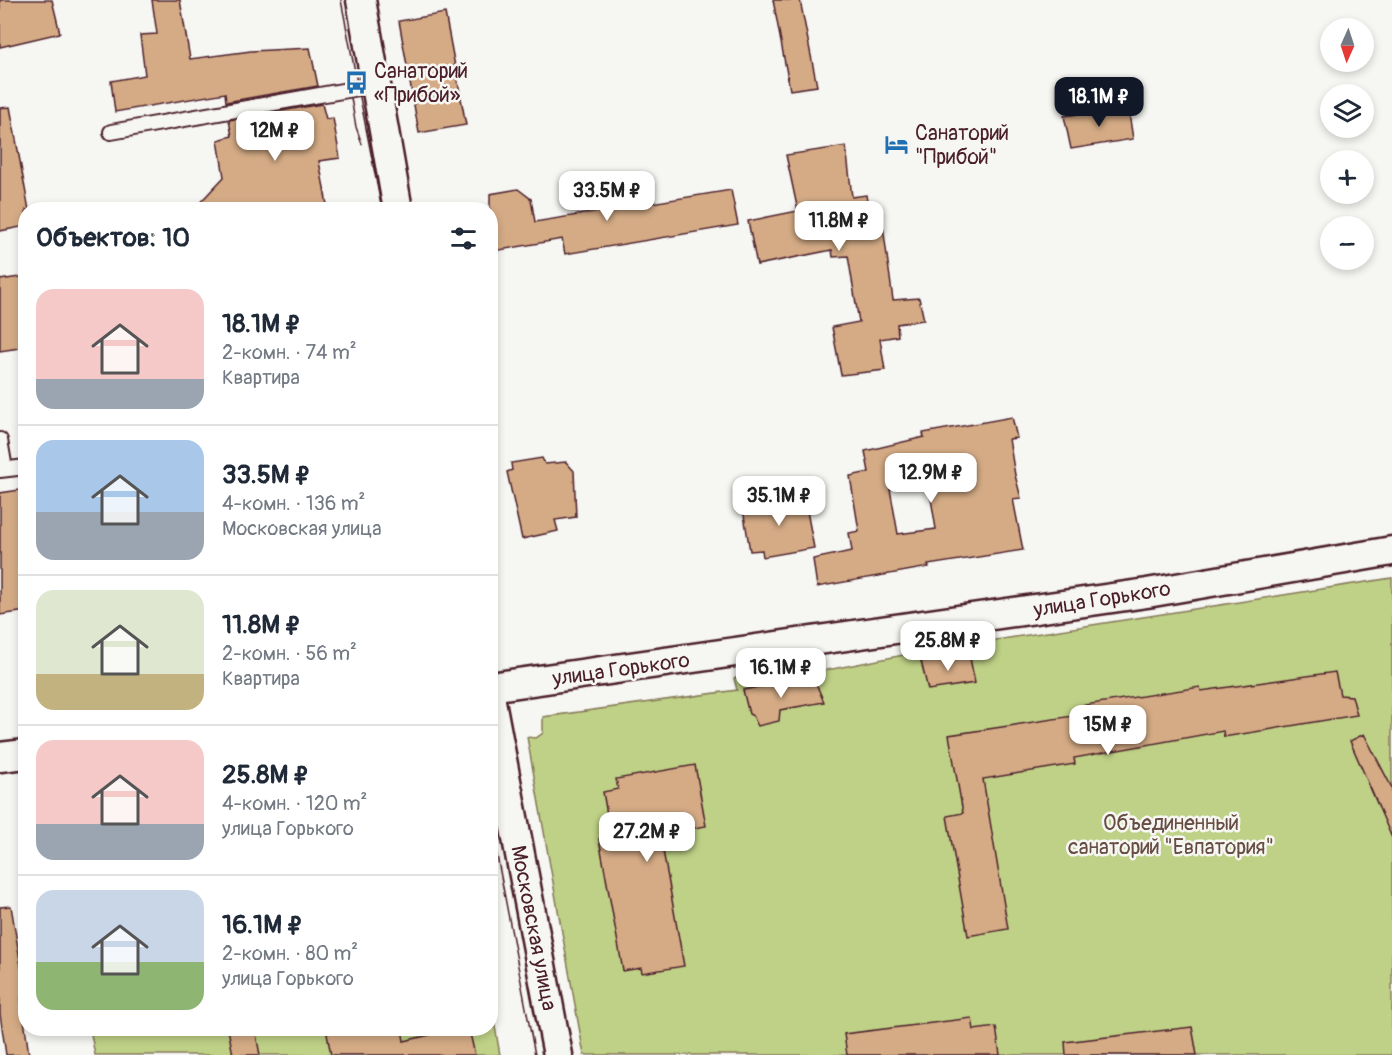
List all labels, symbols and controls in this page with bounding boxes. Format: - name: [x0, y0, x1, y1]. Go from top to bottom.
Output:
- north arrow: [1320, 18, 1374, 72]
- map controls: [1320, 18, 1374, 270]
- place label: Санаторий «Прибой»: [374, 58, 468, 109]
- bus stop icon: Санаторий «Прибой»: [343, 70, 369, 96]
- pin: 18.1M ₽: [1044, 77, 1154, 128]
- text: 18.1M ₽: [1069, 84, 1129, 109]
- button: layers: [1320, 84, 1374, 138]
- pin: 12M ₽: [233, 111, 317, 162]
- text: 12M ₽: [250, 118, 300, 143]
- place label: Санаторий "Прибой": [915, 120, 1009, 171]
- hotel icon: Санаторий "Прибой": [884, 132, 910, 158]
- button: +: [1320, 150, 1374, 204]
- pin: 33.5M ₽: [552, 171, 662, 222]
- text: 33.5M ₽: [573, 178, 641, 203]
- pin: 11.8M ₽: [784, 201, 894, 252]
- text: 11.8M ₽: [809, 208, 869, 233]
- button: −: [1320, 216, 1374, 270]
- text: Объектов: 10: [36, 222, 190, 254]
- icon: filters: [447, 222, 480, 255]
- text: 18.1M ₽: [222, 308, 301, 340]
- icon: home: [84, 313, 156, 385]
- text: 2-комн. · 74 m²: [222, 340, 357, 365]
- text: Квартира: [222, 365, 300, 390]
- pin: 12.9M ₽: [876, 453, 986, 504]
- text: 33.5M ₽: [222, 459, 311, 491]
- text: 12.9M ₽: [899, 460, 963, 485]
- icon: home: [84, 464, 156, 536]
- pin: 35.1M ₽: [724, 476, 834, 527]
- text: 35.1M ₽: [747, 483, 811, 508]
- text: 4-комн. · 136 m²: [222, 491, 365, 516]
- text: Московская улица: [222, 516, 382, 541]
- street label: улица Горького: [1031, 575, 1172, 624]
- text: 11.8M ₽: [222, 609, 301, 641]
- icon: home: [84, 614, 156, 686]
- pin: 25.8M ₽: [893, 621, 1003, 672]
- text: 25.8M ₽: [914, 628, 982, 653]
- text: 2-комн. · 56 m²: [222, 641, 357, 666]
- street label: улица Горького: [550, 647, 691, 693]
- pin: 16.1M ₽: [726, 648, 836, 699]
- text: 16.1M ₽: [750, 655, 812, 680]
- text: Квартира: [222, 666, 300, 691]
- pin: 15M ₽: [1066, 705, 1150, 756]
- text: 15M ₽: [1083, 712, 1133, 737]
- text: 25.8M ₽: [222, 759, 309, 791]
- icon: home: [84, 764, 156, 836]
- text: 4-комн. · 120 m²: [222, 791, 367, 816]
- park label: Объединенный санаторий "Евпатория": [1068, 810, 1274, 861]
- pin: 27.2M ₽: [592, 812, 702, 863]
- text: улица Горького: [222, 816, 354, 841]
- text: 27.2M ₽: [613, 819, 681, 844]
- street label: Московская улица: [504, 843, 563, 1013]
- text: 16.1M ₽: [222, 909, 303, 941]
- icon: home: [84, 914, 156, 986]
- text: 2-комн. · 80 m²: [222, 941, 358, 966]
- text: улица Горького: [222, 966, 354, 991]

